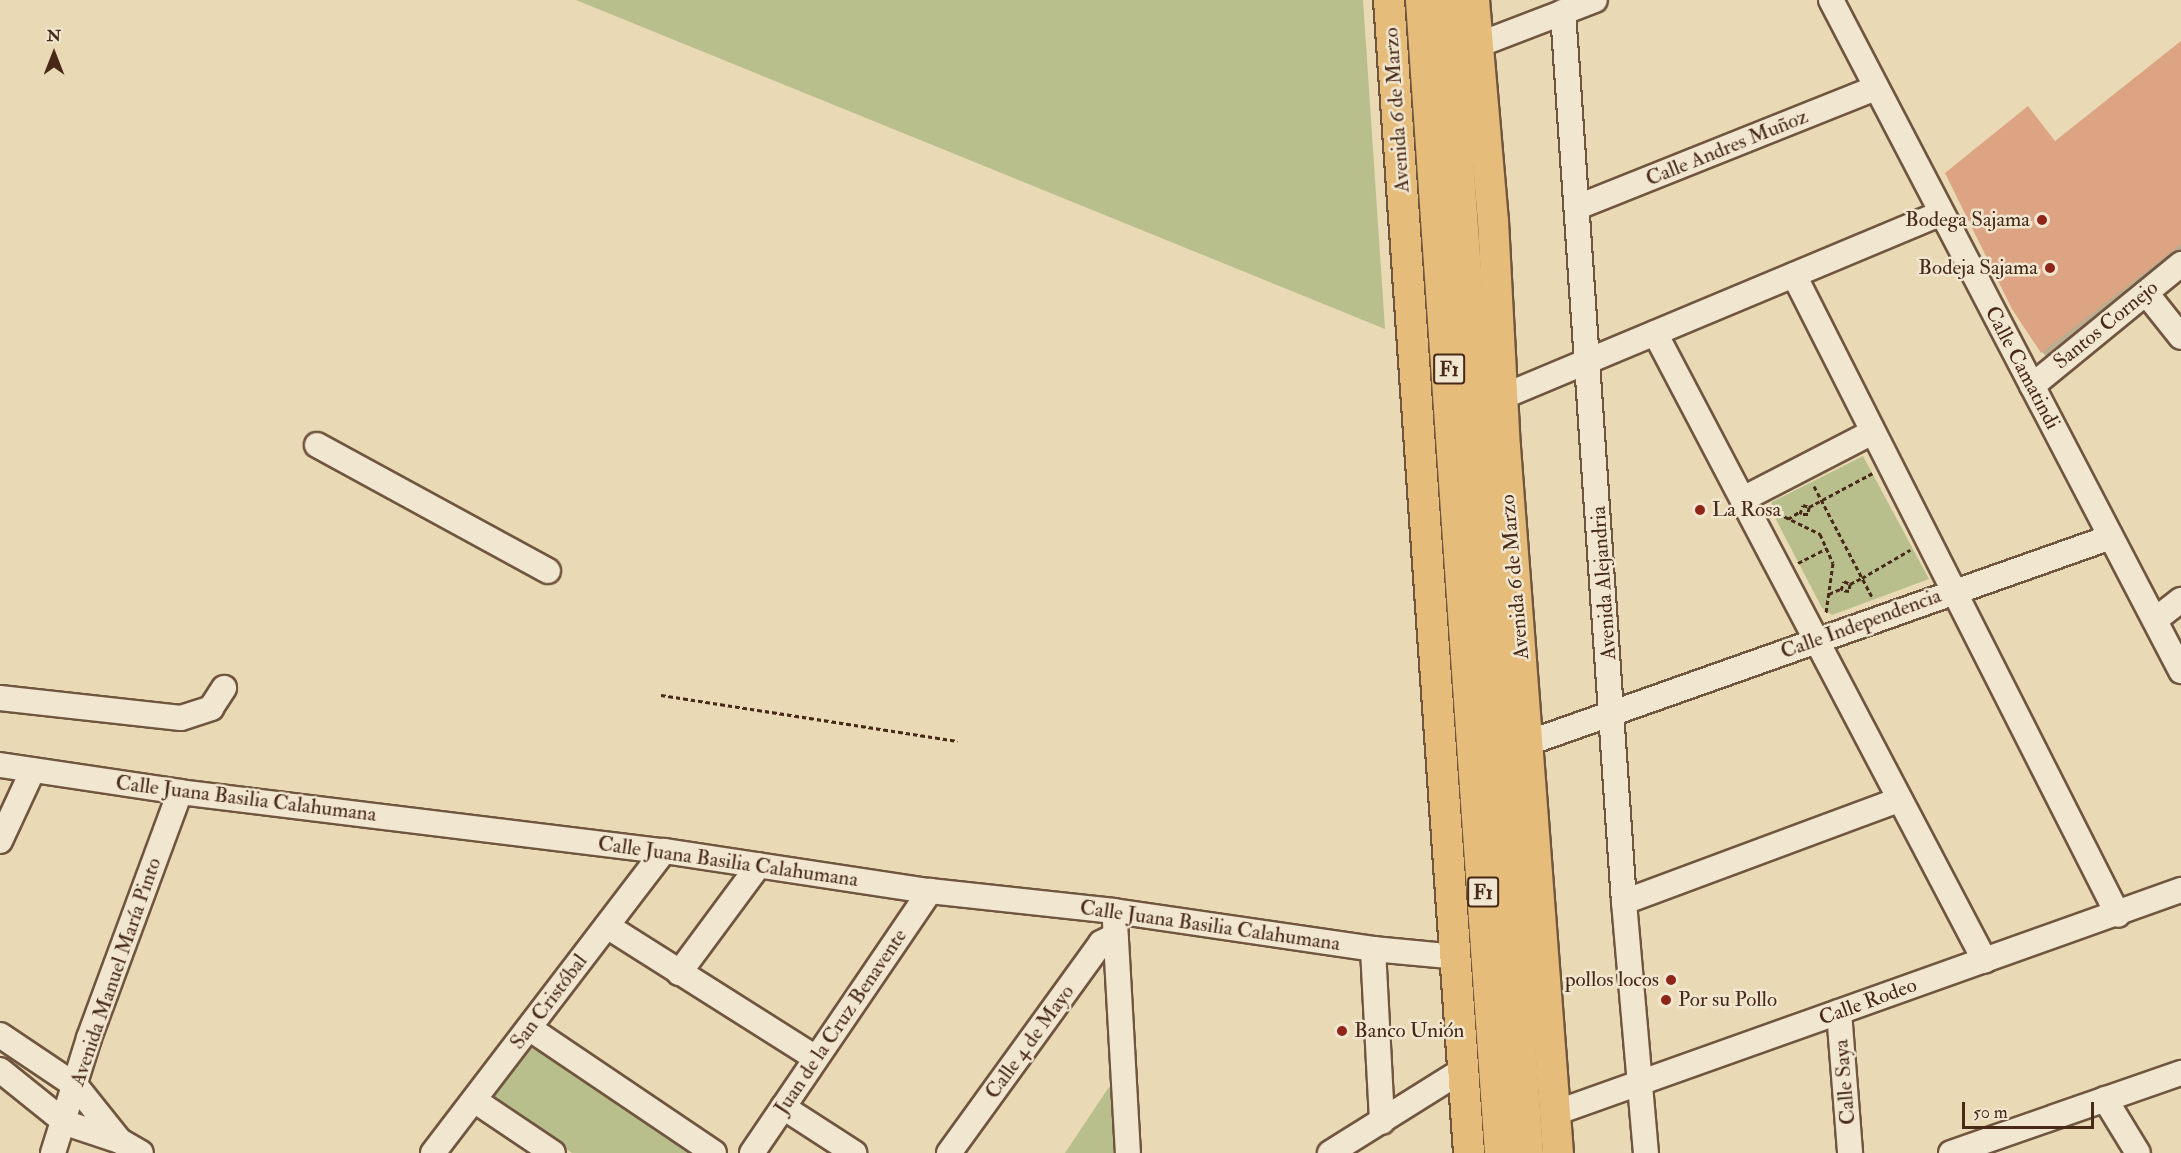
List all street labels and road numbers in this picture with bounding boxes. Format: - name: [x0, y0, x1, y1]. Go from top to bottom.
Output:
- street label: Avenida 6 de Marzo: [1379, 27, 1415, 193]
- street label: Calle Andres Muñoz: [1642, 104, 1812, 192]
- street label: Santos Cornejo: [2049, 275, 2163, 375]
- street label: Calle Camatindi: [1979, 302, 2065, 434]
- road number: F1: [1432, 352, 1466, 386]
- street label: Avenida 6 de Marzo: [1495, 493, 1535, 661]
- street label: Avenida Alejandria: [1586, 505, 1622, 661]
- street label: Calle Independencia: [1777, 583, 1945, 665]
- street label: Calle Juana Basilia Calahumana: [114, 770, 378, 828]
- street label: Calle Juana Basilia Calahumana: [596, 831, 860, 893]
- street label: Avenida Manuel María Pinto: [65, 855, 167, 1089]
- road number: F1: [1466, 875, 1500, 909]
- street label: Calle Juana Basilia Calahumana: [1078, 895, 1342, 957]
- street label: Juan de la Cruz Benavente: [769, 924, 913, 1120]
- street label: San Cristóbal: [505, 949, 593, 1055]
- street label: Calle Rodeo: [1816, 973, 1920, 1031]
- street label: Calle 4 de Mayo: [980, 980, 1080, 1104]
- street label: Calle Saya: [1829, 1038, 1861, 1126]

